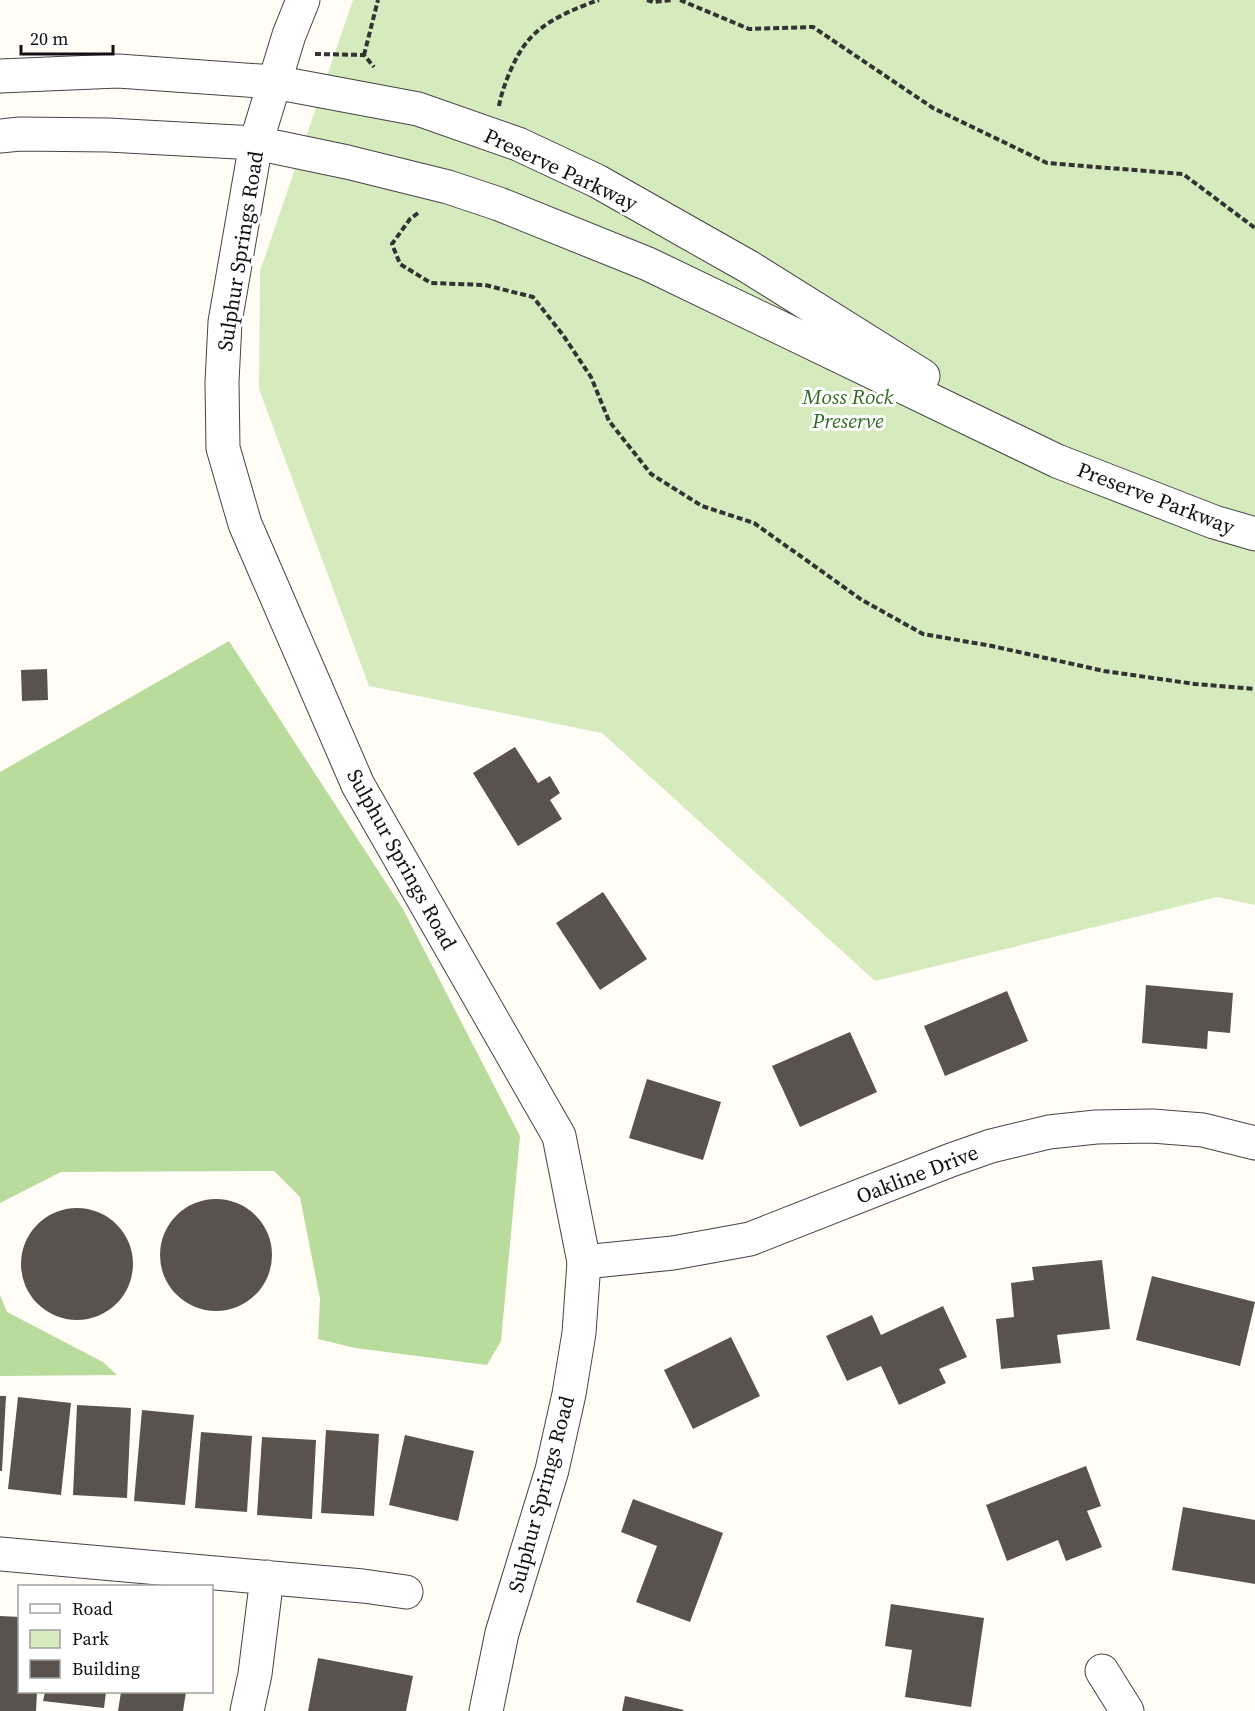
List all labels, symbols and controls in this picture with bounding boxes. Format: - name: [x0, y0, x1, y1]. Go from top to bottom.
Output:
- scale bar: [21, 18, 112, 56]
- text: 20 m: [30, 26, 68, 51]
- street label: Preserve Parkway: [480, 121, 643, 217]
- street label: Sulphur Springs Road: [210, 149, 270, 353]
- park label: Moss Rock Preserve: [802, 382, 893, 435]
- street label: Preserve Parkway: [1073, 455, 1239, 541]
- street label: Sulphur Springs Road: [340, 763, 464, 955]
- street label: Oakline Drive: [852, 1137, 982, 1211]
- street label: Sulphur Springs Road: [501, 1392, 581, 1595]
- legend: [18, 1585, 213, 1693]
- text: Road: [72, 1596, 113, 1621]
- text: Park: [72, 1626, 109, 1651]
- text: Building: [72, 1656, 140, 1681]

